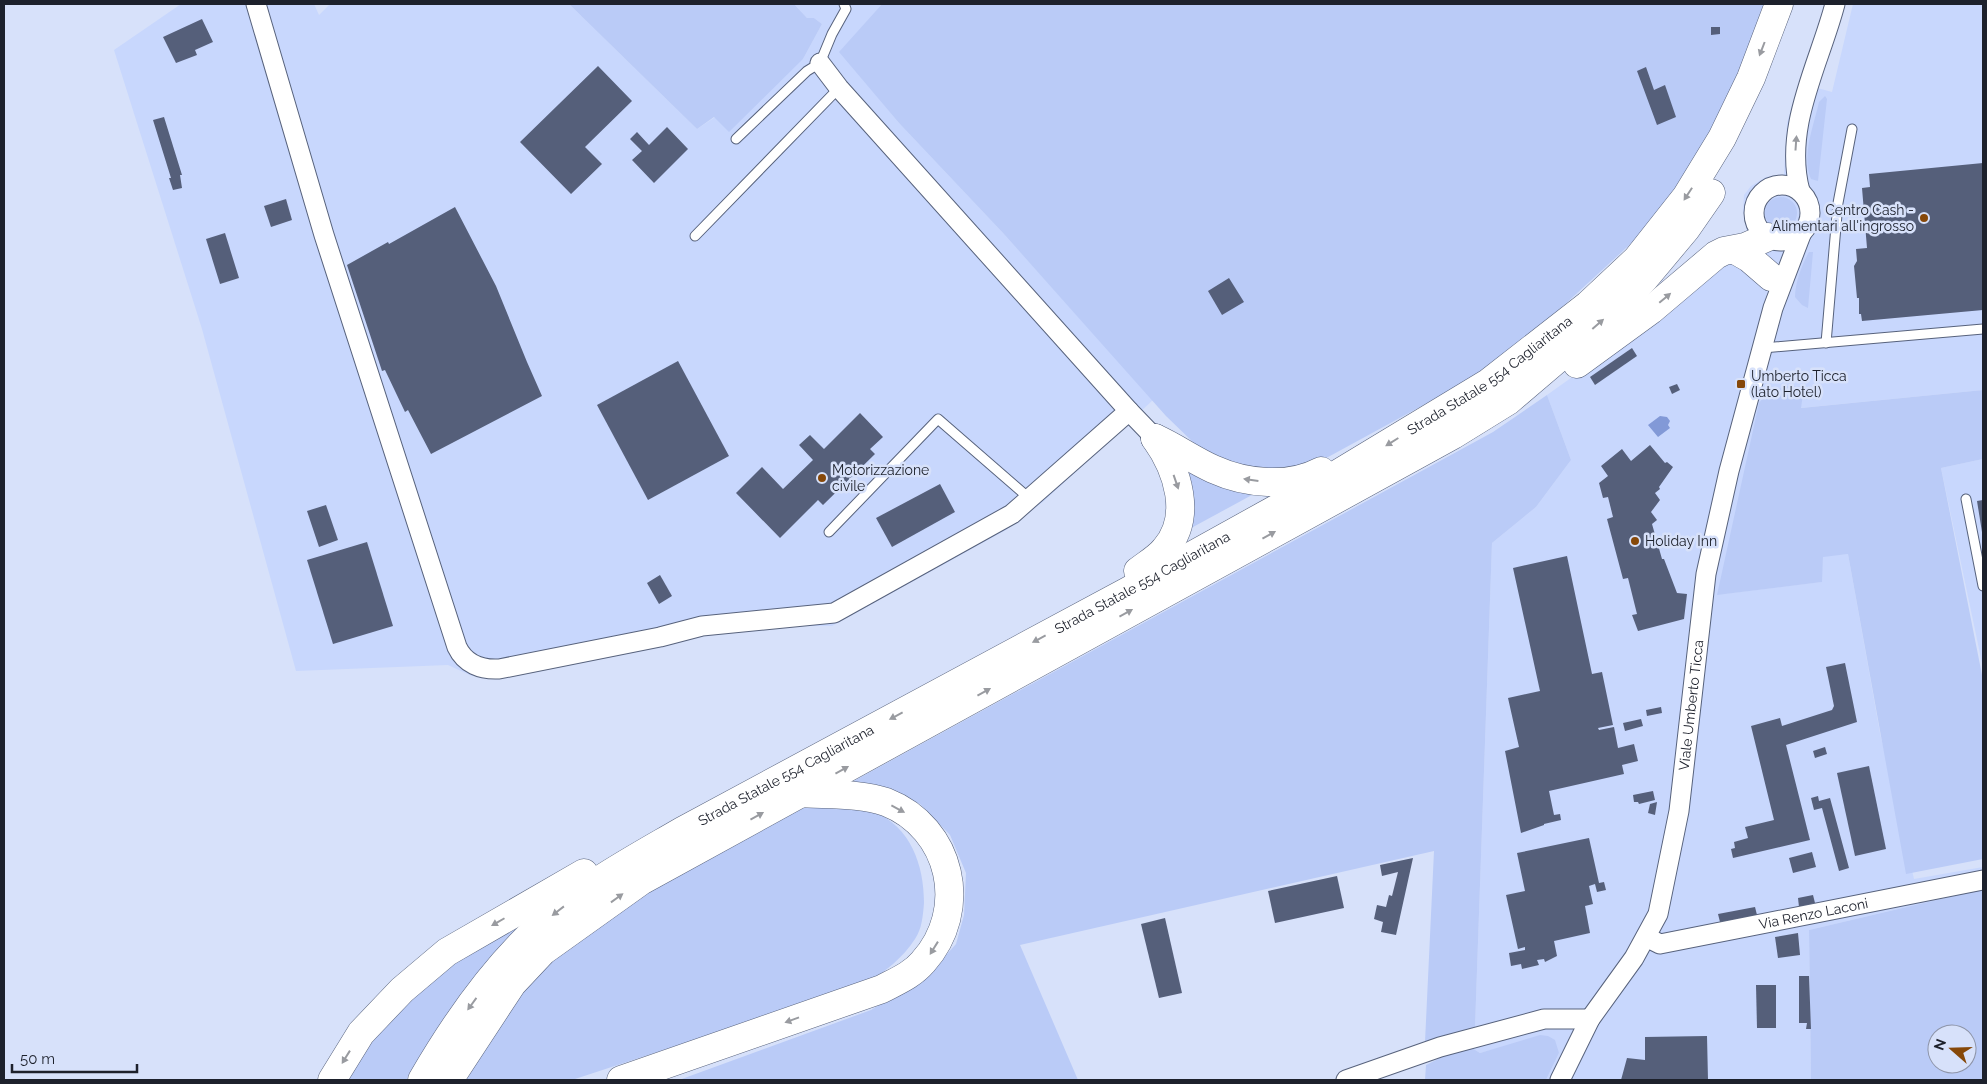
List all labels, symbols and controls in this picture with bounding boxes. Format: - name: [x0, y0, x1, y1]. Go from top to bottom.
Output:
- one-way arrow: [1758, 42, 1766, 57]
- one-way arrow: [1792, 135, 1800, 151]
- one-way arrow: [1683, 187, 1693, 200]
- place label: Centro Cash - Alimentari all'ingrosso: [1772, 202, 1914, 234]
- marker: Centro Cash - Alimentari all'ingrosso: [1918, 212, 1930, 224]
- one-way arrow: [1658, 292, 1671, 303]
- street label: Strada Statale 554 Cagliaritana: [1404, 313, 1575, 438]
- one-way arrow: [1592, 318, 1604, 330]
- place label: Umberto Ticca (lato Hotel): [1751, 368, 1847, 400]
- marker: Umberto Ticca (lato Hotel): [1735, 378, 1747, 390]
- one-way arrow: [1385, 437, 1398, 447]
- place label: Motorizzazione civile: [832, 462, 929, 494]
- marker: Motorizzazione civile: [816, 472, 828, 484]
- one-way arrow: [1173, 474, 1180, 489]
- one-way arrow: [1243, 476, 1259, 484]
- street label: Strada Statale 554 Cagliaritana: [1052, 528, 1233, 637]
- one-way arrow: [1261, 531, 1276, 539]
- place label: Holiday Inn: [1645, 533, 1717, 549]
- marker: Holiday Inn: [1629, 535, 1641, 547]
- one-way arrow: [1119, 609, 1134, 617]
- one-way arrow: [1032, 634, 1046, 643]
- street label: Viale Umberto Ticca: [1676, 639, 1706, 771]
- one-way arrow: [977, 687, 991, 696]
- one-way arrow: [889, 712, 903, 720]
- street label: Strada Statale 554 Cagliaritana: [695, 721, 877, 829]
- one-way arrow: [834, 766, 849, 774]
- one-way arrow: [890, 805, 905, 813]
- one-way arrow: [750, 812, 765, 820]
- one-way arrow: [610, 893, 624, 903]
- street label: Via Renzo Laconi: [1757, 895, 1869, 932]
- one-way arrow: [552, 905, 565, 916]
- one-way arrow: [491, 918, 504, 927]
- one-way arrow: [929, 941, 938, 954]
- one-way arrow: [466, 997, 477, 1010]
- one-way arrow: [784, 1016, 799, 1024]
- north arrow: [1927, 1024, 1977, 1074]
- text: N: [1930, 1037, 1949, 1052]
- scale bar: [12, 1042, 138, 1074]
- text: 50 m: [20, 1050, 55, 1068]
- one-way arrow: [342, 1050, 351, 1063]

